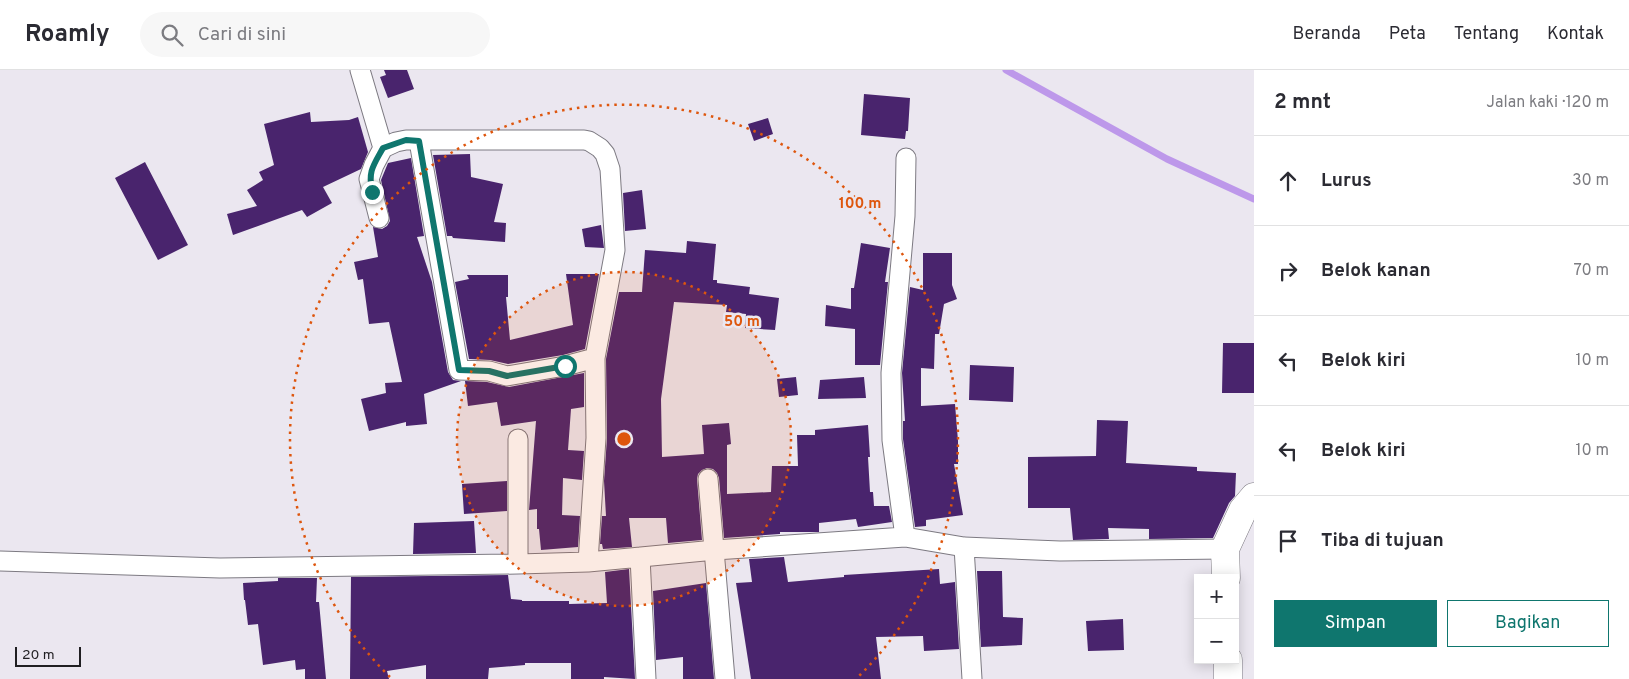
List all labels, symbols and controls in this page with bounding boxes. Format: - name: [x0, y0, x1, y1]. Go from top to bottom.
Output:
- search box: [140, 12, 490, 57]
- text: Roamly: [25, 20, 110, 50]
- icon: search: [158, 21, 186, 49]
- text: Cari di sini: [198, 23, 286, 47]
- text: Beranda: [1292, 23, 1361, 46]
- text: Peta: [1389, 23, 1426, 46]
- text: Tentang: [1454, 23, 1519, 46]
- text: Kontak: [1547, 23, 1604, 46]
- text: 2 mnt: [1274, 89, 1331, 116]
- text: Jalan kaki · 120 m: [1486, 93, 1609, 113]
- icon: ahead: [1274, 167, 1302, 195]
- text: Lurus: [1321, 169, 1372, 193]
- text: 30 m: [1572, 171, 1609, 191]
- route end: [361, 181, 384, 204]
- text: 100 m: [839, 195, 881, 214]
- icon: right: [1274, 257, 1302, 285]
- text: Belok kanan: [1321, 259, 1431, 283]
- text: 70 m: [1574, 261, 1609, 281]
- text: 50 m: [724, 313, 760, 332]
- icon: left: [1274, 347, 1302, 375]
- text: Belok kiri: [1321, 349, 1406, 373]
- text: 10 m: [1575, 351, 1609, 371]
- route start: [554, 355, 577, 378]
- centre of rings: [615, 430, 633, 448]
- icon: left: [1274, 437, 1302, 465]
- text: Belok kiri: [1321, 439, 1406, 463]
- text: 10 m: [1575, 441, 1609, 461]
- icon: arrive: [1274, 527, 1302, 555]
- text: Tiba di tujuan: [1321, 529, 1444, 553]
- map controls: [1194, 574, 1239, 664]
- button: +: [1194, 574, 1239, 619]
- button: Simpan: [1274, 600, 1437, 647]
- button: Bagikan: [1447, 600, 1609, 647]
- button: −: [1194, 619, 1239, 664]
- scale bar: [15, 644, 81, 667]
- text: 20 m: [22, 647, 55, 664]

